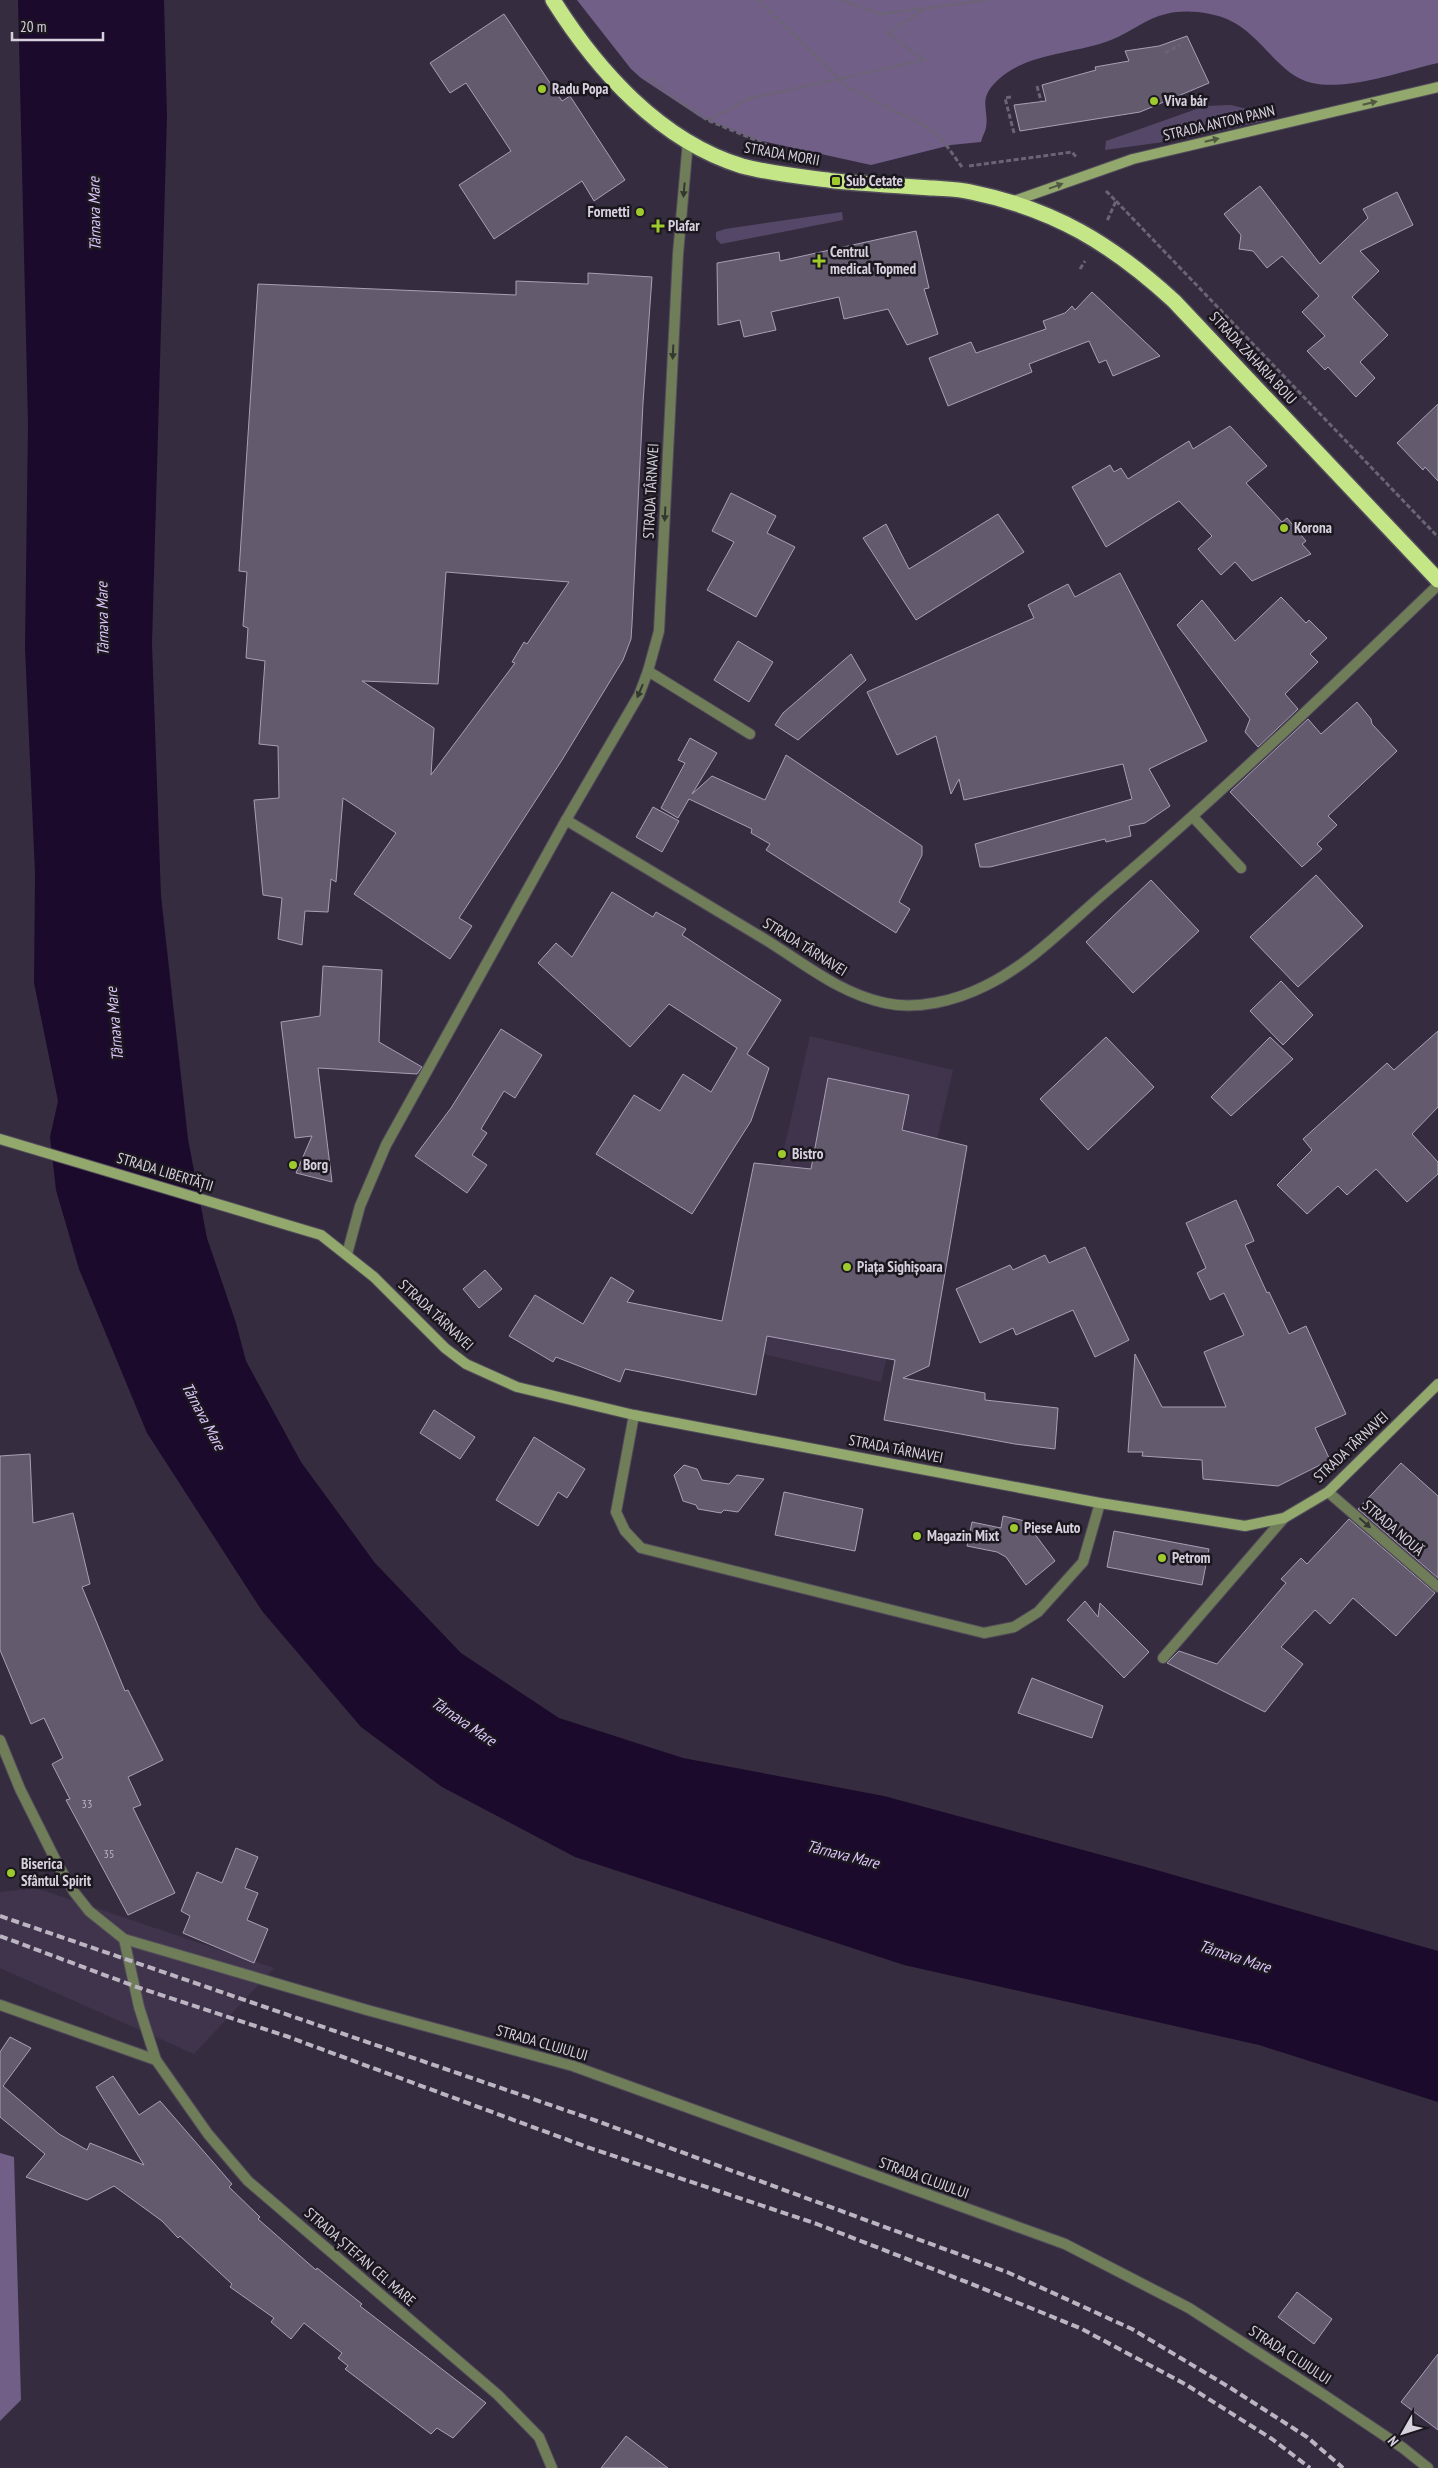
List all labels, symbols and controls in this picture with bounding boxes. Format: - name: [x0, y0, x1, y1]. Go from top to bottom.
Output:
- scale bar: [12, 10, 104, 42]
- text: 20 m: [20, 17, 46, 36]
- place label: Radu Popa: [552, 79, 608, 98]
- marker: Radu Popa: [536, 83, 548, 95]
- place label: Viva bár: [1163, 91, 1208, 110]
- marker: Viva bár: [1148, 95, 1160, 107]
- one-way arrow: [1362, 99, 1377, 107]
- street label: STRADA ANTON PANN: [1161, 100, 1277, 145]
- one-way arrow: [1204, 136, 1219, 144]
- street label: STRADA MORII: [743, 138, 821, 169]
- place label: Sub Cetate: [846, 171, 903, 190]
- water label: Târnava Mare: [83, 175, 105, 251]
- marker: Sub Cetate: [830, 175, 842, 187]
- one-way arrow: [679, 182, 687, 198]
- one-way arrow: [1049, 182, 1064, 190]
- place label: Fornetti: [587, 202, 630, 221]
- marker: Fornetti: [634, 206, 646, 218]
- place label: Plafar: [668, 216, 700, 235]
- marker: Plafar: [652, 220, 664, 232]
- place label: Centrul medical Topmed: [830, 242, 916, 278]
- marker: Centrul medical Topmed: [812, 254, 826, 268]
- street label: STRADA ZAHARIA BOIU: [1206, 307, 1301, 408]
- one-way arrow: [669, 344, 677, 360]
- street label: STRADA TÂRNAVEI: [639, 443, 662, 539]
- one-way arrow: [660, 506, 668, 522]
- place label: Korona: [1294, 518, 1332, 537]
- marker: Korona: [1278, 522, 1290, 534]
- water label: Târnava Mare: [91, 580, 113, 656]
- one-way arrow: [636, 684, 644, 698]
- street label: STRADA TÂRNAVEI: [760, 913, 851, 980]
- water label: Târnava Mare: [101, 985, 127, 1062]
- place label: Bistro: [792, 1144, 824, 1163]
- street label: STRADA LIBERTĂȚII: [115, 1148, 216, 1195]
- marker: Bistro: [776, 1148, 788, 1160]
- place label: Borg: [303, 1155, 328, 1174]
- marker: Borg: [287, 1159, 299, 1171]
- place label: Piața Sighișoara: [857, 1257, 943, 1276]
- marker: Piața Sighișoara: [841, 1261, 853, 1273]
- street label: STRADA TÂRNAVEI: [395, 1275, 478, 1354]
- water label: Târnava Mare: [178, 1379, 231, 1455]
- street label: STRADA TÂRNAVEI: [1309, 1407, 1392, 1486]
- street label: STRADA TÂRNAVEI: [847, 1430, 945, 1467]
- street label: STRADA NOUĂ: [1359, 1496, 1429, 1560]
- place label: Piese Auto: [1024, 1518, 1081, 1537]
- one-way arrow: [1358, 1518, 1371, 1529]
- marker: Piese Auto: [1008, 1522, 1020, 1534]
- place label: Magazin Mixt: [927, 1526, 1000, 1545]
- marker: Magazin Mixt: [911, 1530, 923, 1542]
- place label: Petrom: [1172, 1548, 1211, 1567]
- marker: Petrom: [1156, 1552, 1168, 1564]
- water label: Târnava Mare: [428, 1692, 501, 1751]
- house number: 33: [82, 1796, 92, 1811]
- water label: Târnava Mare: [805, 1835, 883, 1873]
- house number: 35: [104, 1846, 114, 1861]
- place label: Biserica Sfântul Spirit: [21, 1854, 92, 1890]
- marker: Biserica Sfântul Spirit: [5, 1867, 17, 1879]
- water label: Târnava Mare: [1197, 1935, 1275, 1977]
- street label: STRADA CLUJULUI: [494, 2020, 590, 2065]
- street label: STRADA CLUJULUI: [877, 2152, 972, 2203]
- street label: STRADA ȘTEFAN CEL MARE: [301, 2203, 420, 2310]
- street label: STRADA CLUJULUI: [1246, 2321, 1335, 2388]
- north arrow: [1378, 2408, 1428, 2458]
- text: N: [1384, 2433, 1402, 2450]

